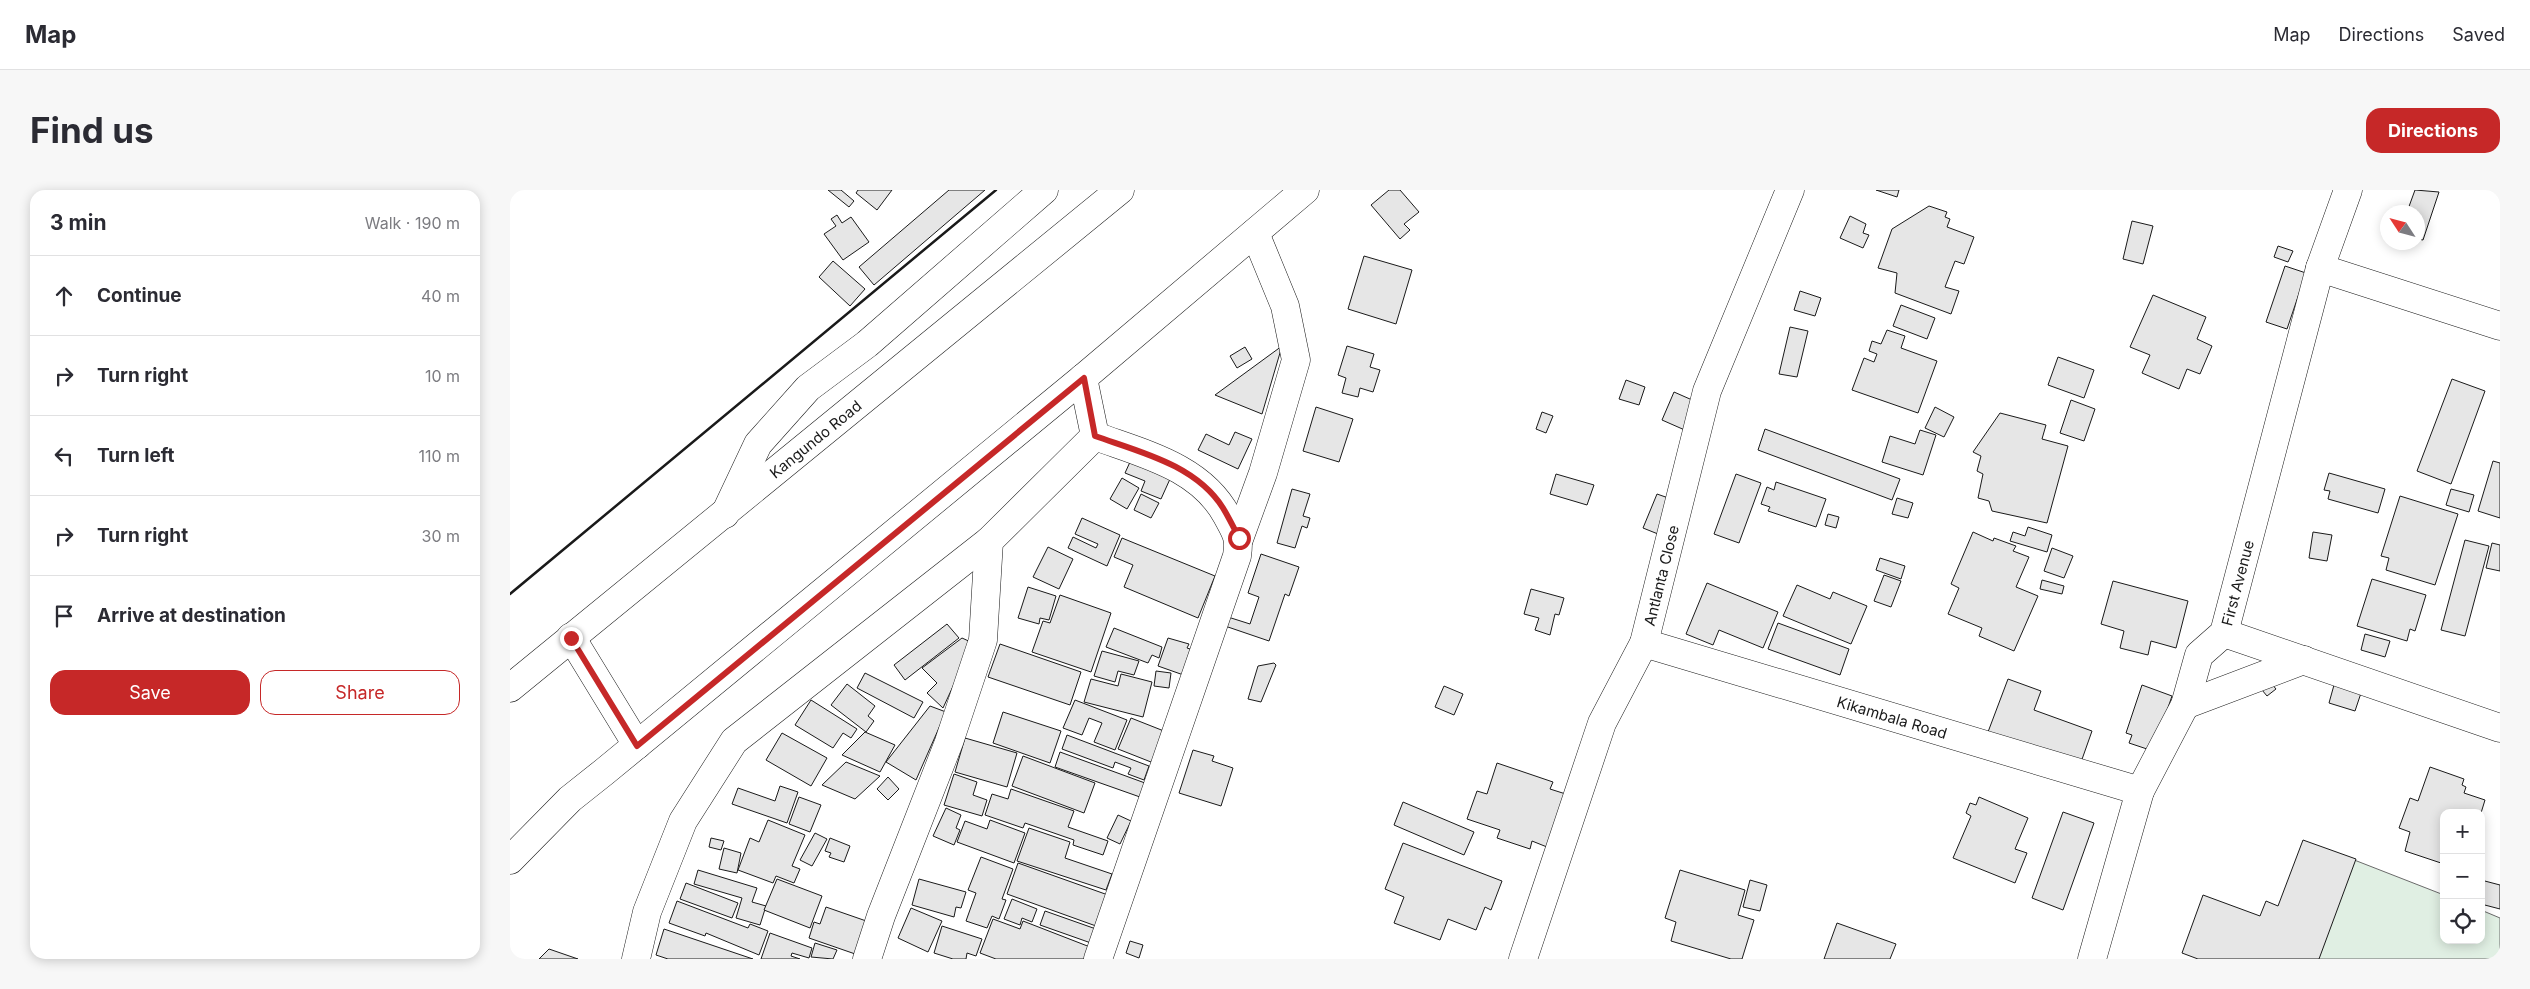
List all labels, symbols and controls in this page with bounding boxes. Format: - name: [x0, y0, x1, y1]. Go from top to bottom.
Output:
- text: Map: [25, 20, 76, 49]
- text: Map: [2273, 24, 2311, 45]
- text: Directions: [2339, 24, 2424, 45]
- text: Saved: [2452, 24, 2505, 45]
- button: Directions: [2366, 108, 2500, 153]
- text: Find us: [30, 109, 154, 151]
- north arrow: [2380, 205, 2425, 250]
- text: 3 min: [50, 210, 106, 235]
- text: Walk · 190 m: [365, 213, 460, 233]
- icon: ahead: [50, 282, 78, 310]
- text: Continue: [97, 284, 182, 307]
- text: 40 m: [421, 286, 460, 306]
- icon: right: [50, 362, 78, 390]
- text: Turn right: [97, 364, 188, 387]
- text: 10 m: [425, 366, 460, 386]
- street label: Kangundo Road: [765, 396, 865, 482]
- icon: left: [50, 442, 78, 470]
- text: Turn left: [97, 444, 175, 467]
- text: 110 m: [418, 446, 460, 466]
- icon: right: [50, 522, 78, 550]
- street label: Antlanta Close: [1639, 523, 1683, 628]
- text: Turn right: [97, 524, 188, 547]
- text: 30 m: [422, 526, 460, 546]
- route start: [1228, 527, 1251, 550]
- street label: First Avenue: [2217, 538, 2258, 628]
- icon: arrive: [50, 602, 78, 630]
- text: Arrive at destination: [97, 604, 286, 627]
- route end: [560, 627, 583, 650]
- button: Save: [50, 670, 250, 715]
- button: Share: [260, 670, 460, 715]
- street label: Kikambala Road: [1835, 692, 1950, 742]
- map controls: [2440, 809, 2485, 944]
- button: +: [2440, 809, 2485, 854]
- button: −: [2440, 854, 2485, 899]
- button: locate: [2440, 899, 2485, 944]

